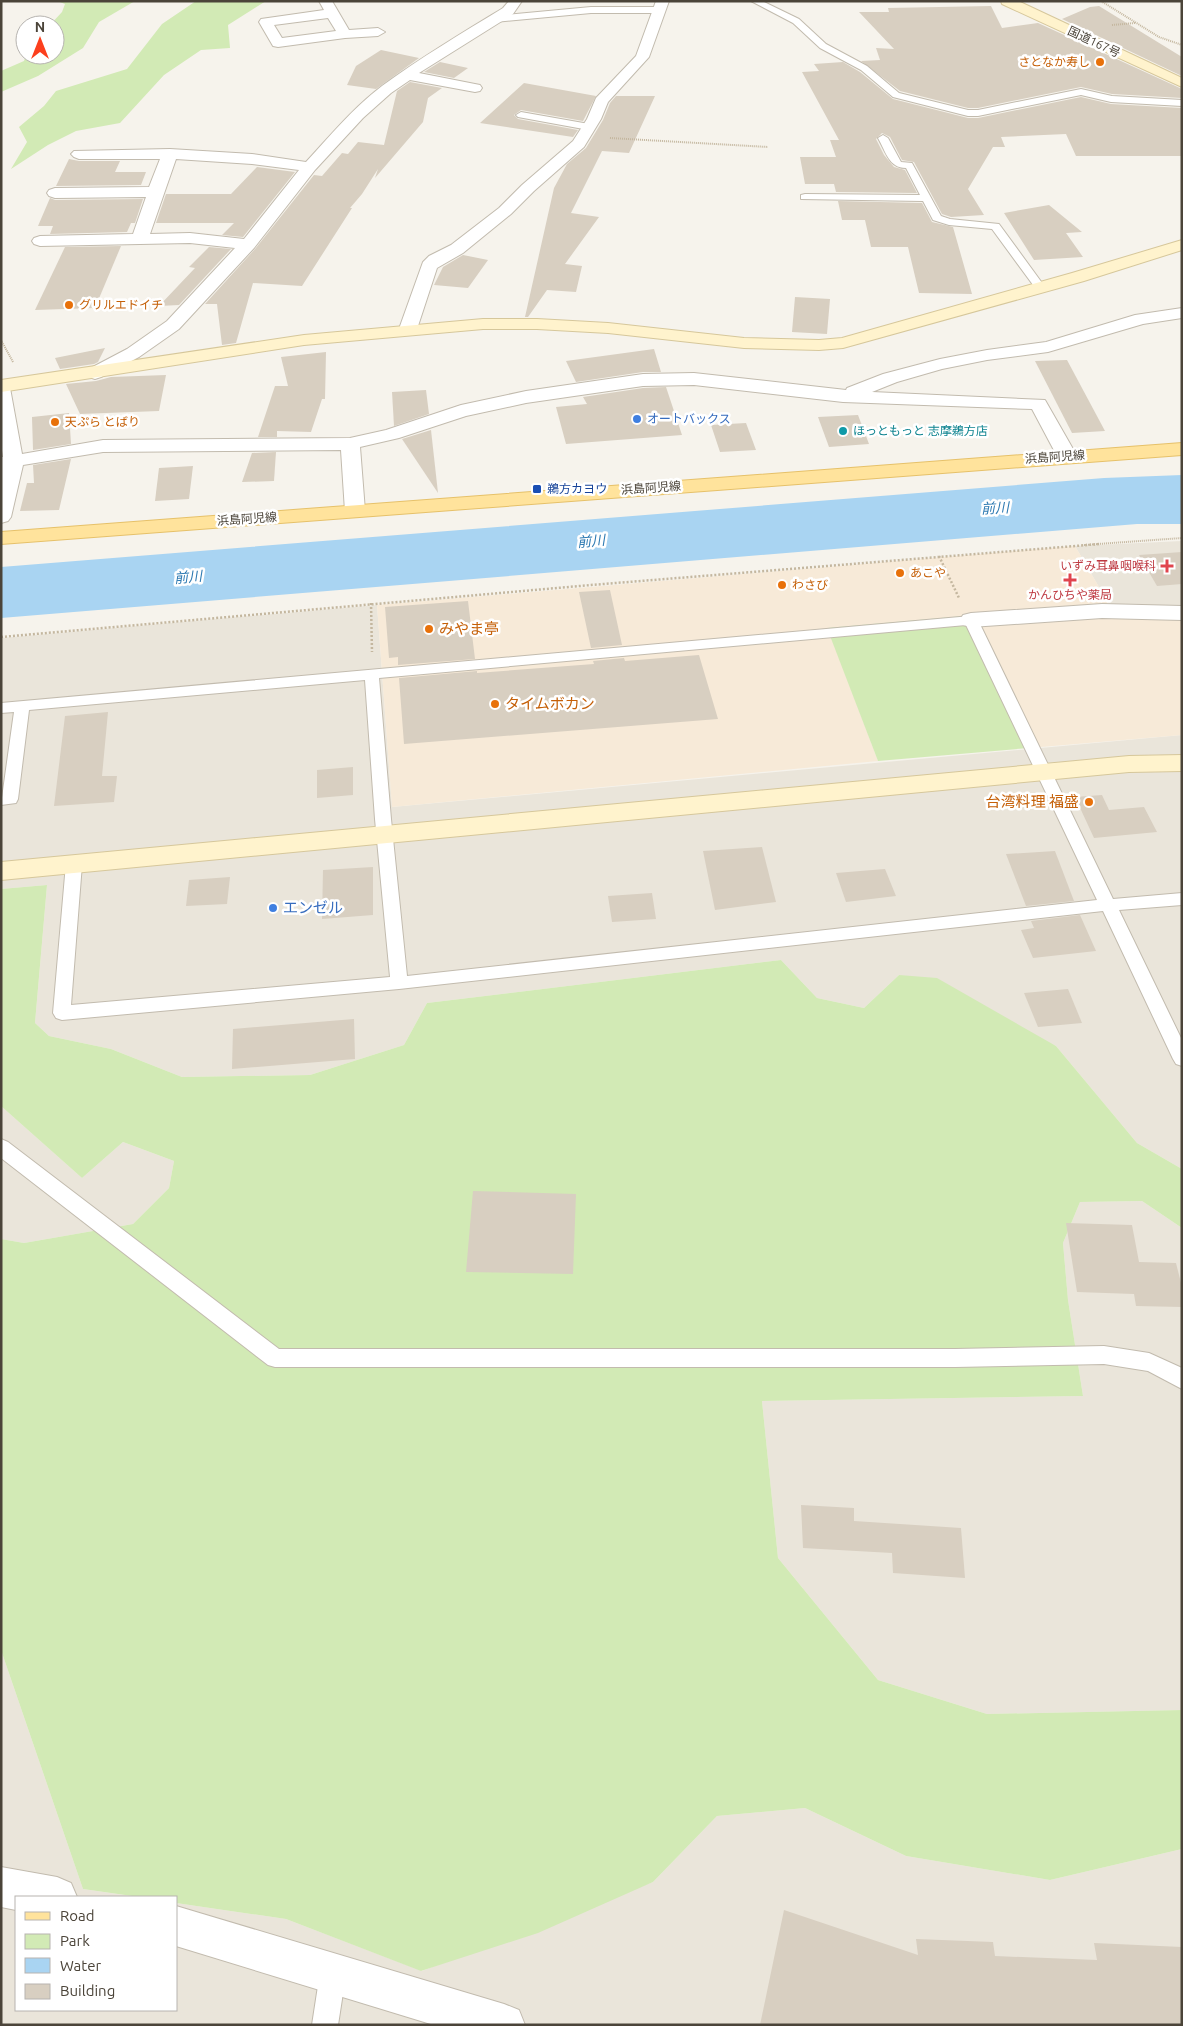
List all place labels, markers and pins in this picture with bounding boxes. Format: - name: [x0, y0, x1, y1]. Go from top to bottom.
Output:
- place label: さとなか寿し: [1018, 55, 1090, 68]
- marker: さとなか寿し: [1094, 56, 1106, 68]
- place label: グリルエドイチ: [79, 298, 163, 311]
- marker: グリルエドイチ: [63, 299, 75, 311]
- place label: オートバックス: [647, 412, 731, 425]
- marker: オートバックス: [631, 413, 643, 425]
- place label: 天ぷら とばり: [65, 415, 140, 428]
- marker: 天ぷら とばり: [49, 416, 61, 428]
- place label: ほっともっと 志摩鵜方店: [853, 424, 988, 437]
- marker: ほっともっと 志摩鵜方店: [837, 425, 849, 437]
- place label: 鵜方カヨウ: [547, 482, 607, 495]
- marker: 鵜方カヨウ: [531, 483, 543, 495]
- place label: いずみ耳鼻咽喉科: [1060, 559, 1156, 572]
- marker: いずみ耳鼻咽喉科: [1160, 559, 1174, 573]
- place label: あこや: [910, 566, 946, 579]
- marker: あこや: [894, 567, 906, 579]
- marker: かんひちや薬局: [1064, 574, 1076, 586]
- place label: わさび: [792, 578, 828, 591]
- marker: わさび: [776, 579, 788, 591]
- place label: かんひちや薬局: [1028, 588, 1112, 601]
- place label: みやま亭: [439, 620, 499, 637]
- marker: みやま亭: [423, 623, 435, 635]
- place label: タイムボカン: [505, 695, 595, 712]
- marker: タイムボカン: [489, 698, 501, 710]
- place label: 台湾料理 福盛: [986, 793, 1079, 810]
- marker: 台湾料理 福盛: [1083, 796, 1095, 808]
- place label: エンゼル: [283, 899, 343, 916]
- marker: エンゼル: [267, 902, 279, 914]

